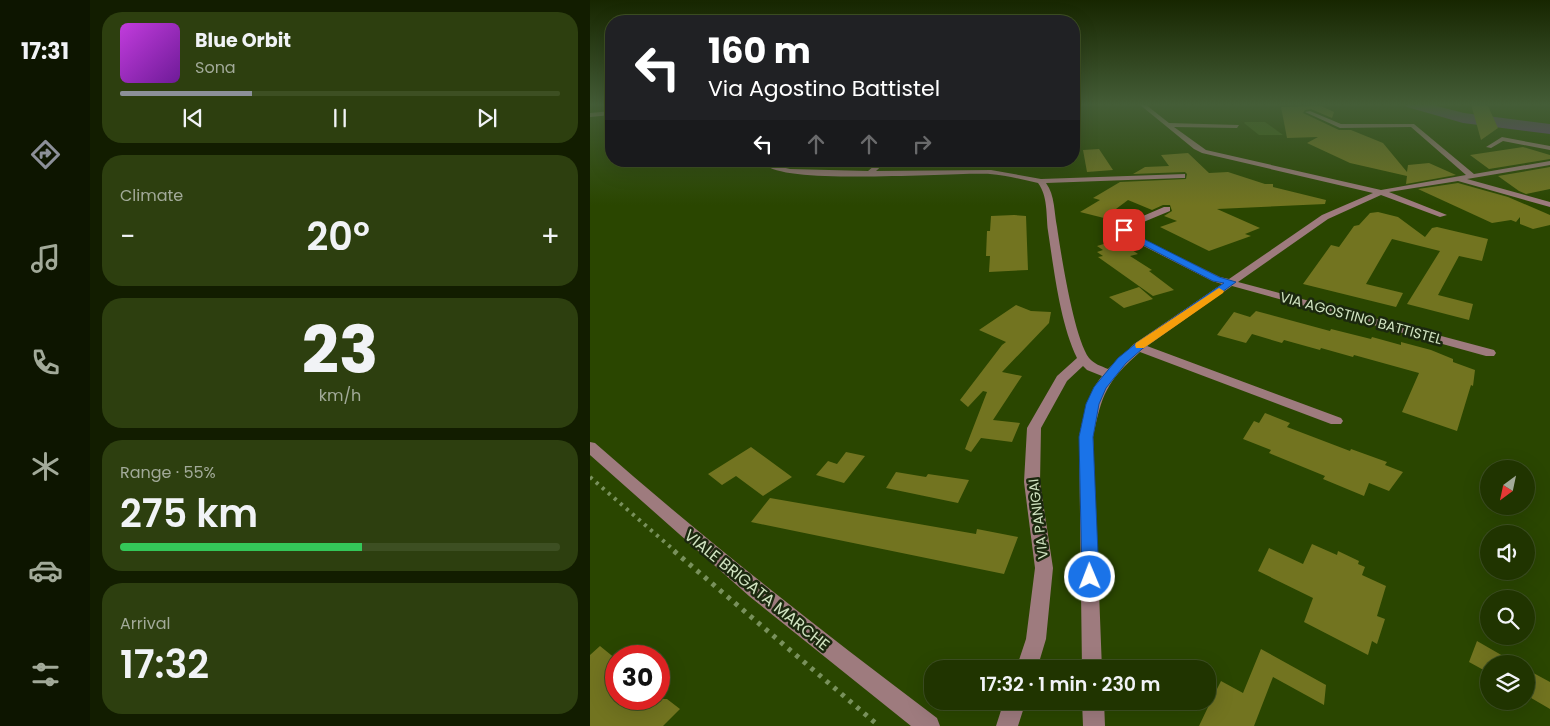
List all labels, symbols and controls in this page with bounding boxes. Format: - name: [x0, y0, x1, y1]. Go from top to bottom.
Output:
- text: 160 m: [708, 26, 811, 75]
- text: Blue Orbit: [195, 27, 291, 54]
- icon: left: [625, 35, 690, 100]
- text: 17:31: [21, 36, 69, 67]
- text: Sona: [195, 56, 236, 79]
- text: Via Agostino Battistel: [708, 73, 940, 104]
- icon: previous: [179, 104, 207, 132]
- icon: pause: [326, 104, 354, 132]
- icon: next: [473, 104, 501, 132]
- icon: left: [749, 130, 777, 158]
- icon: ahead: [802, 130, 830, 158]
- icon: ahead: [855, 130, 883, 158]
- icon: right: [908, 130, 936, 158]
- icon: directions: [28, 137, 63, 172]
- text: Climate: [120, 184, 183, 207]
- pin: [1103, 209, 1145, 251]
- text: 20°: [307, 210, 370, 263]
- icon: arrive: [1110, 216, 1138, 244]
- text: −: [120, 217, 135, 256]
- text: +: [541, 217, 560, 256]
- icon: music: [28, 241, 63, 276]
- street label: VIA AGOSTINO BATTISTEL: [1278, 287, 1444, 349]
- text: 23: [302, 305, 378, 396]
- icon: phone: [28, 345, 63, 380]
- text: km/h: [319, 384, 361, 407]
- icon: climate: [28, 449, 63, 484]
- north arrow: [1480, 460, 1535, 515]
- map controls: [1480, 460, 1535, 710]
- text: Range · 55%: [120, 461, 216, 484]
- street label: VIA PANIGAI: [1023, 478, 1053, 560]
- text: 275 km: [120, 487, 258, 540]
- street label: VIALE BRIGATA MARCHE: [679, 524, 835, 656]
- button: sound: [1480, 525, 1535, 580]
- position arrow: [1063, 550, 1115, 602]
- icon: car: [28, 553, 63, 588]
- button: search: [1480, 590, 1535, 645]
- text: Arrival: [120, 612, 170, 635]
- text: 17:32: [120, 638, 209, 691]
- speed limit sign: 30: [605, 645, 670, 710]
- button: layers: [1480, 655, 1535, 710]
- icon: filters: [28, 657, 63, 692]
- text: 17:32 · 1 min · 230 m: [979, 671, 1161, 698]

